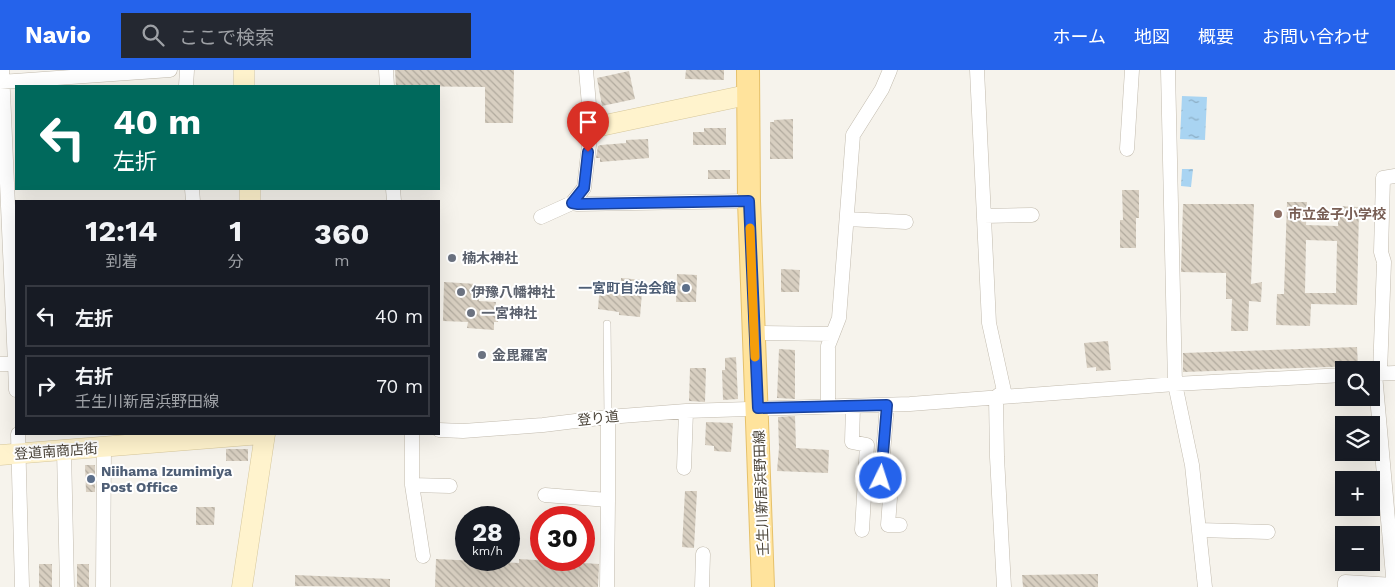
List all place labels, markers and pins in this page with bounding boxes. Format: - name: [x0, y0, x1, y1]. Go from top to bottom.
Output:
- pin: [567, 101, 609, 152]
- place label: 市立金子小学校: [1288, 206, 1386, 222]
- marker: 市立金子小学校: [1272, 208, 1284, 220]
- place label: 楠木神社: [462, 250, 518, 266]
- marker: 楠木神社: [446, 252, 458, 264]
- place label: 一宮町自治会館: [578, 280, 676, 296]
- marker: 一宮町自治会館: [680, 282, 692, 294]
- place label: 伊豫八幡神社: [471, 284, 555, 300]
- marker: 伊豫八幡神社: [455, 286, 467, 298]
- place label: 一宮神社: [481, 305, 537, 321]
- marker: 一宮神社: [465, 307, 477, 319]
- place label: 金毘羅宮: [492, 347, 548, 363]
- marker: 金毘羅宮: [476, 349, 488, 361]
- place label: Niihama Izumimiya Post Office: [101, 463, 233, 495]
- marker: Niihama Izumimiya Post Office: [85, 473, 97, 485]

